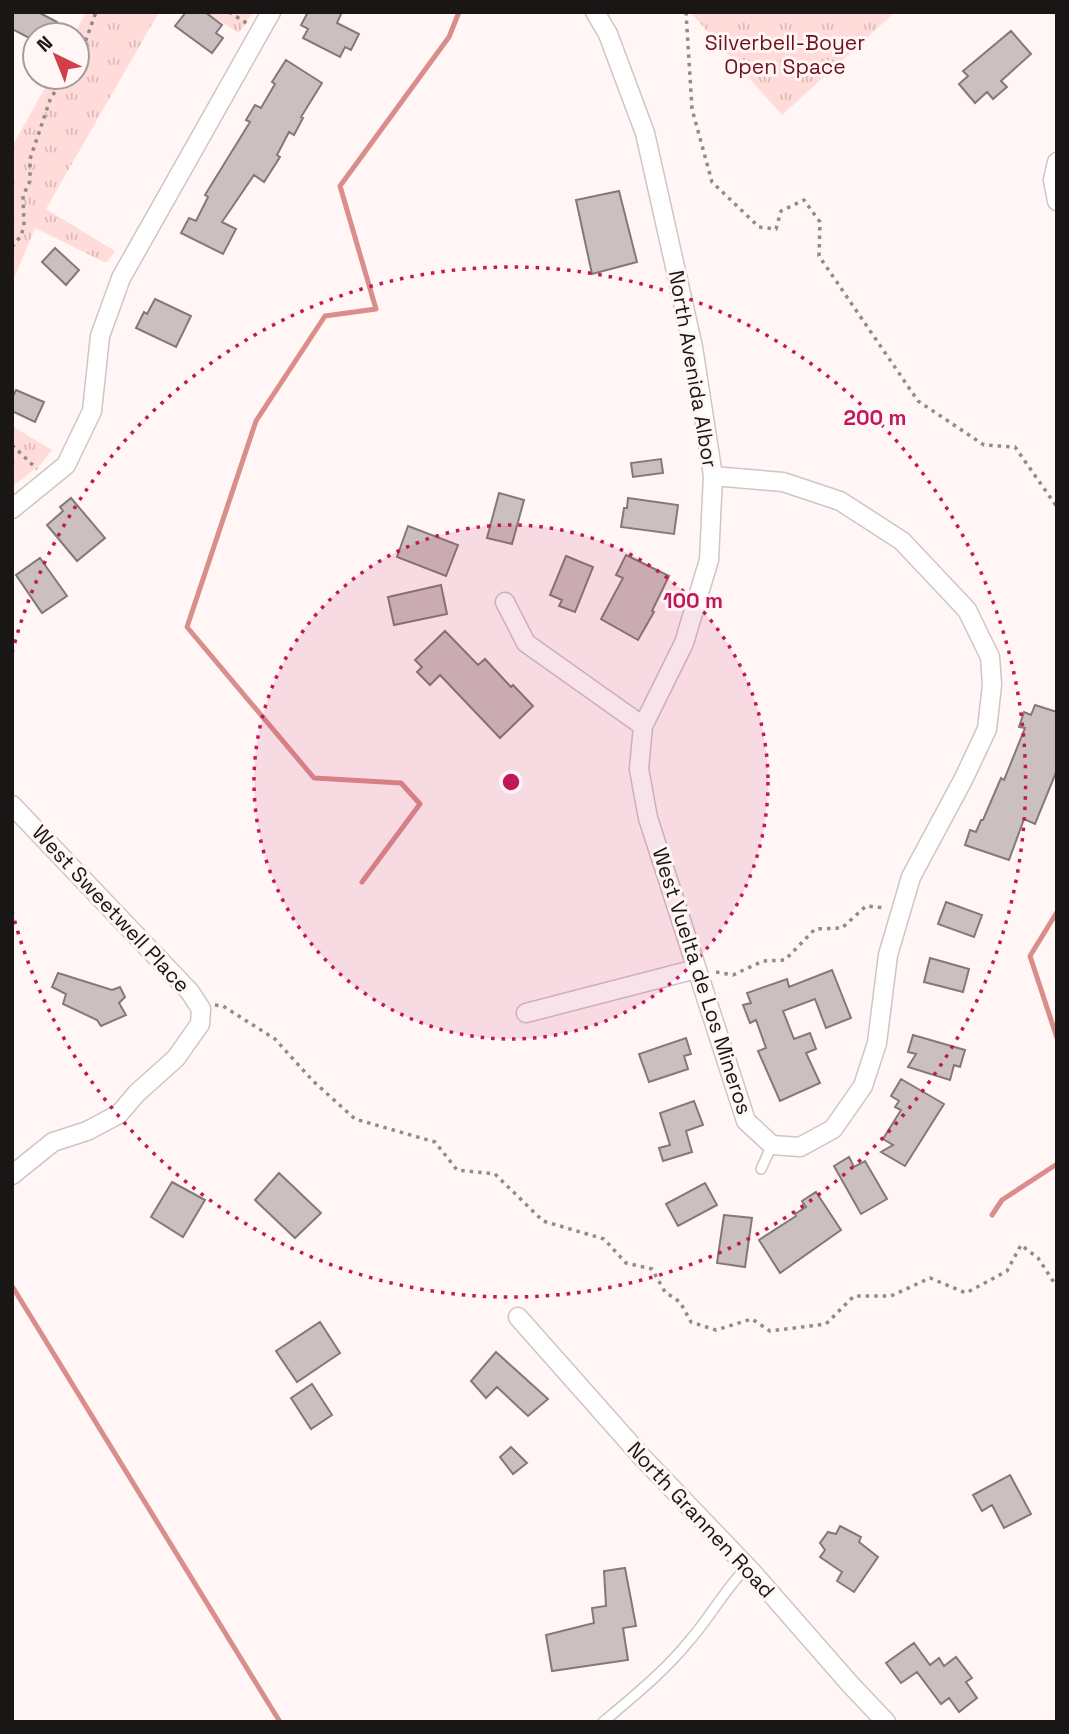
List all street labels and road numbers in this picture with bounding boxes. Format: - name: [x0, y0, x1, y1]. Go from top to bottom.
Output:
- street label: North Avenida Albor: [663, 268, 724, 470]
- street label: West Sweetwell Place: [27, 819, 196, 998]
- street label: West Vuelta de Los Mineros: [647, 844, 758, 1118]
- street label: North Grannen Road: [622, 1436, 781, 1604]

